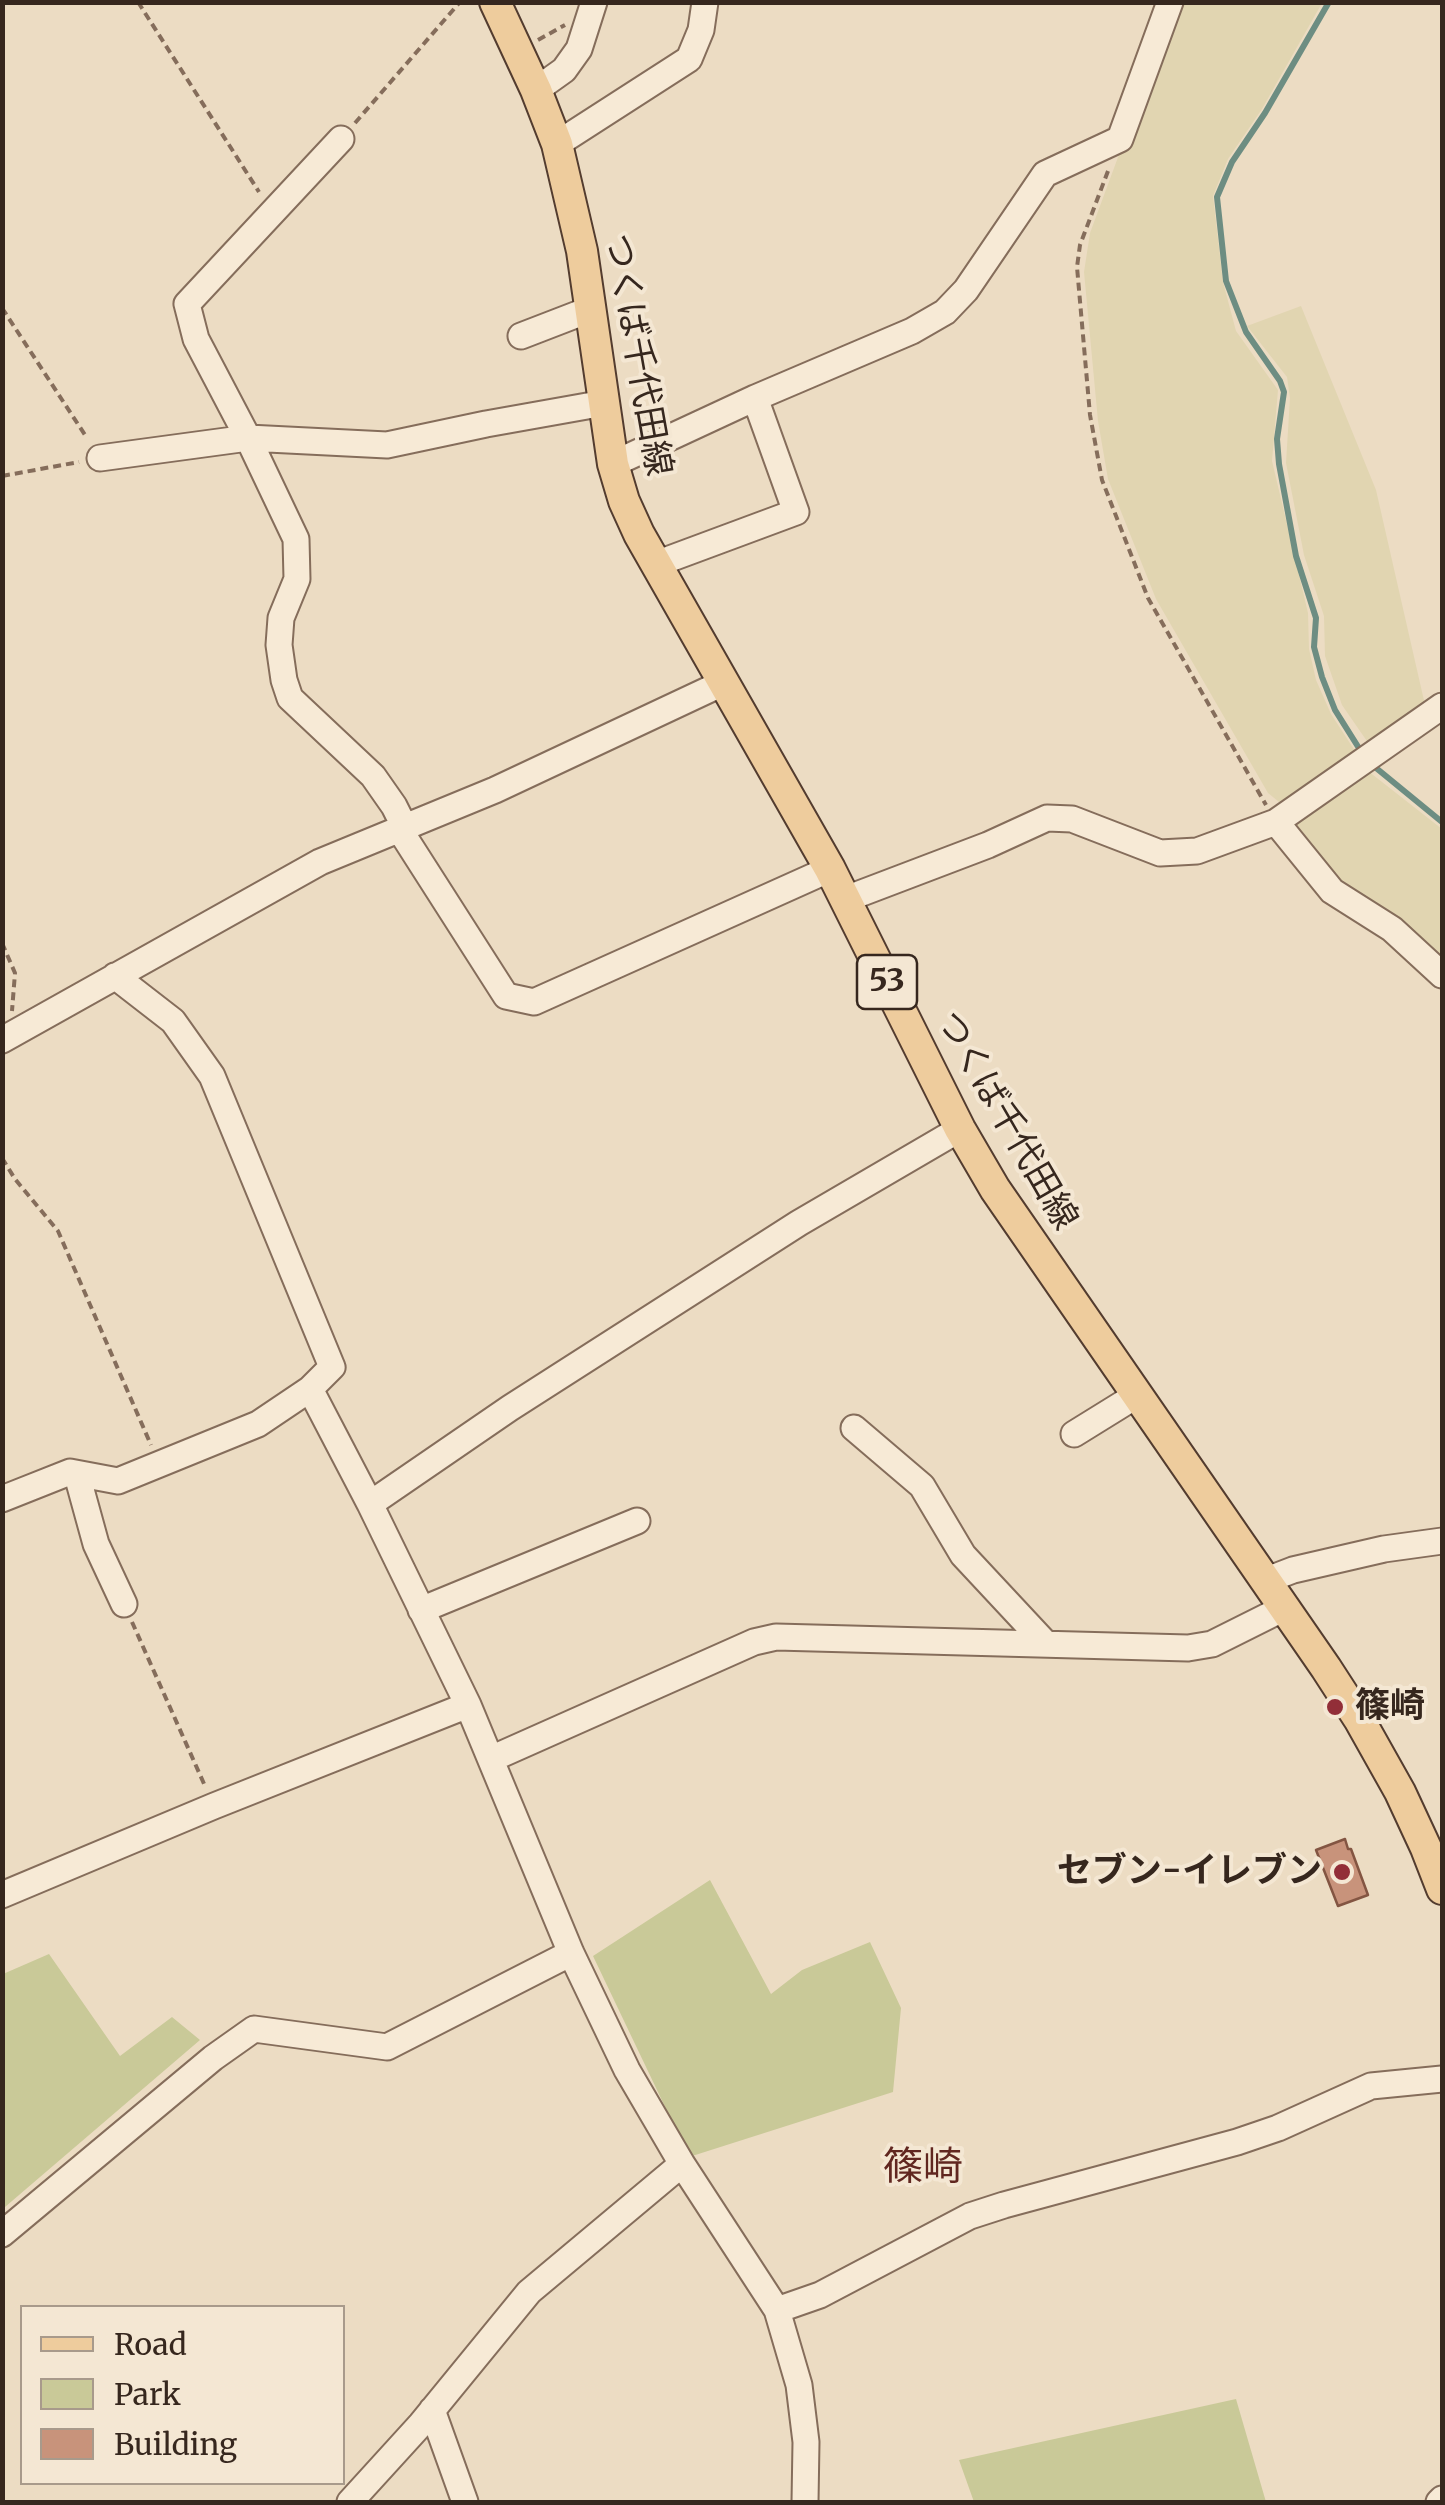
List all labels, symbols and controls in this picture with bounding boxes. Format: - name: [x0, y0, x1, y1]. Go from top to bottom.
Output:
- street label: つくば千代田線: [595, 231, 679, 479]
- road number: 53: [857, 955, 917, 1009]
- street label: つくば千代田線: [927, 1004, 1085, 1238]
- place label: 篠崎: [1355, 1686, 1425, 1728]
- marker: 篠崎: [1324, 1696, 1346, 1718]
- place label: セブン-イレブン: [1057, 1851, 1322, 1893]
- marker: セブン-イレブン: [1331, 1861, 1353, 1883]
- district label: 篠崎: [883, 2145, 963, 2193]
- legend: [20, 2305, 345, 2485]
- text: Road: [114, 2325, 187, 2363]
- text: Park: [114, 2375, 181, 2413]
- text: Building: [114, 2425, 237, 2463]

